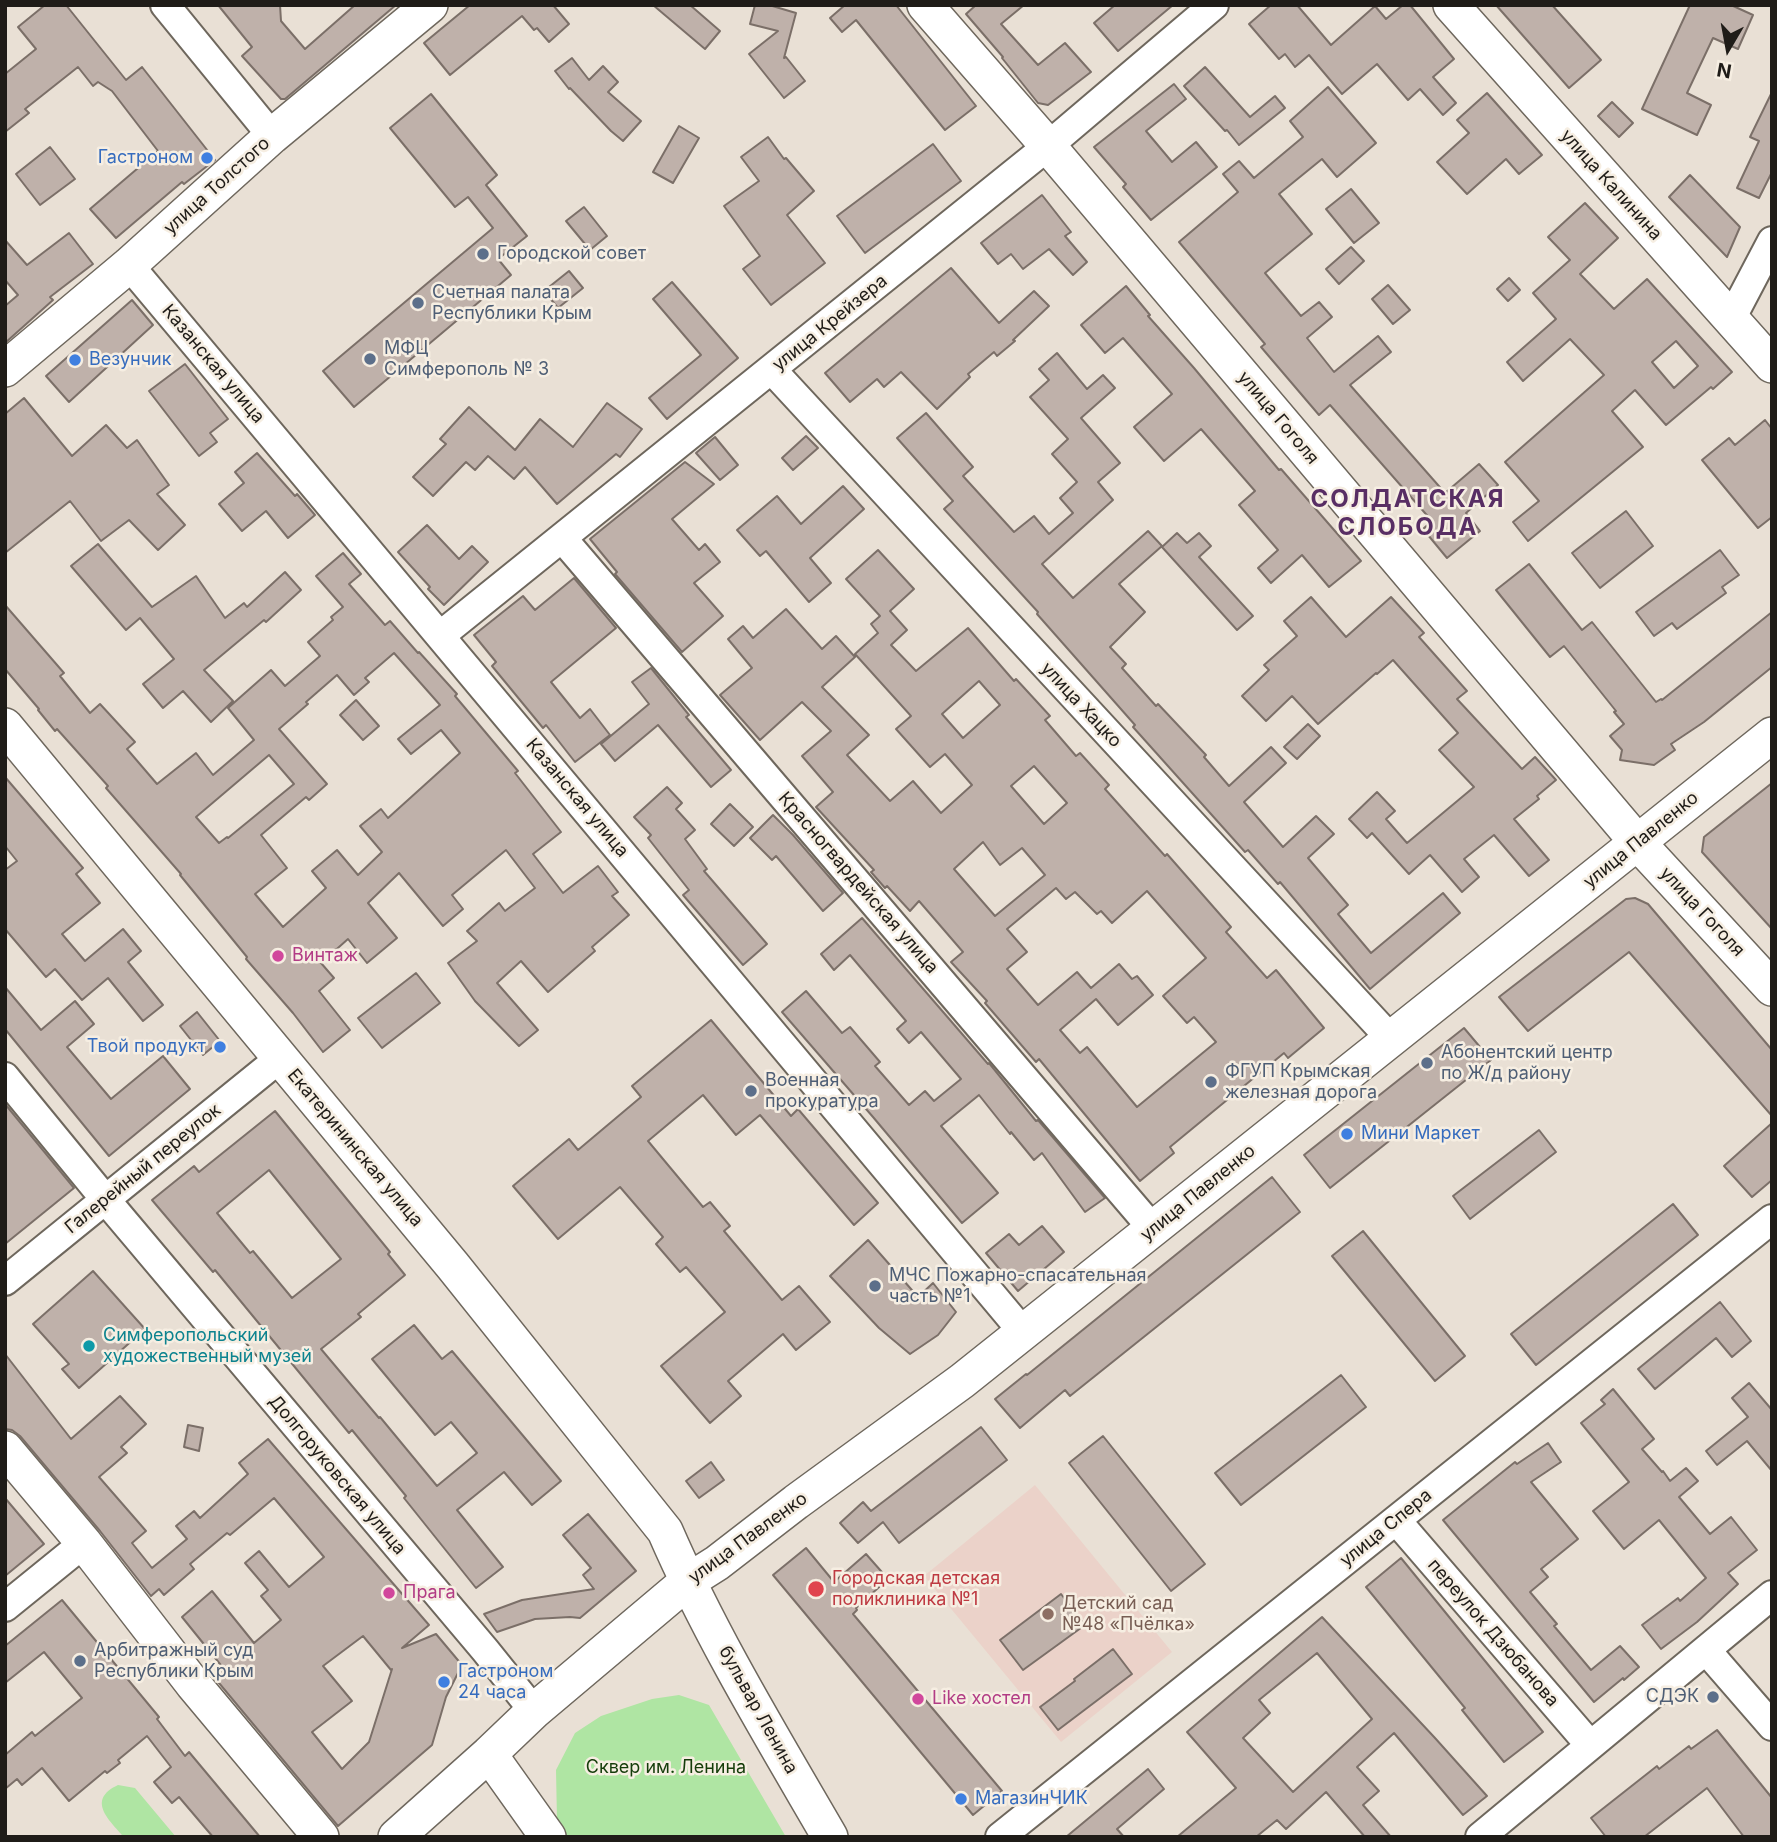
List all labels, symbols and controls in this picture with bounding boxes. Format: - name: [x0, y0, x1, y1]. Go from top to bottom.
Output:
- north arrow: [1693, 14, 1763, 84]
- text: N: [1715, 58, 1733, 83]
- street label: улица Калинина: [1556, 125, 1666, 245]
- street label: улица Толстого: [160, 133, 274, 239]
- place label: Гастроном: [98, 147, 193, 169]
- marker: Гастроном: [199, 150, 215, 166]
- place label: Городской совет: [497, 243, 646, 265]
- marker: Городской совет: [475, 246, 491, 262]
- street label: улица Крейзера: [768, 270, 892, 376]
- place label: Счетная палата Республики Крым: [432, 282, 592, 324]
- marker: Счетная палата Республики Крым: [410, 295, 426, 311]
- street label: Казанская улица: [157, 300, 269, 428]
- place label: МФЦ Симферополь № 3: [384, 338, 549, 380]
- place label: Везунчик: [89, 349, 171, 371]
- marker: МФЦ Симферополь № 3: [362, 351, 378, 367]
- marker: Везунчик: [67, 352, 83, 368]
- street label: улица Гоголя: [1233, 367, 1323, 469]
- district label: СОЛДАТСКАЯ СЛОБОДА: [1312, 486, 1504, 542]
- street label: улица Хацко: [1036, 658, 1126, 752]
- street label: Казанская улица: [521, 734, 633, 862]
- street label: улица Павленко: [1579, 787, 1703, 893]
- street label: Красногвардейская улица: [773, 788, 943, 978]
- street label: улица Гоголя: [1655, 863, 1749, 961]
- place label: Винтаж: [292, 945, 358, 967]
- marker: Винтаж: [270, 948, 286, 964]
- place label: Твой продукт: [87, 1036, 206, 1058]
- marker: Твой продукт: [212, 1039, 228, 1055]
- place label: Абонентский центр по Ж/д району: [1441, 1042, 1613, 1084]
- marker: Абонентский центр по Ж/д району: [1419, 1055, 1435, 1071]
- place label: ФГУП Крымская железная дорога: [1225, 1061, 1377, 1104]
- street label: Екатерининская улица: [283, 1065, 427, 1231]
- place label: Военная прокуратура: [765, 1070, 879, 1112]
- marker: ФГУП Крымская железная дорога: [1203, 1074, 1219, 1090]
- marker: Военная прокуратура: [743, 1083, 759, 1099]
- street label: Галерейный переулок: [61, 1099, 225, 1239]
- place label: Мини Маркет: [1361, 1123, 1480, 1145]
- marker: Мини Маркет: [1339, 1126, 1355, 1142]
- street label: улица Павленко: [1136, 1140, 1260, 1246]
- place label: МЧС Пожарно-спасательная часть №1: [889, 1265, 1147, 1308]
- marker: МЧС Пожарно-спасательная часть №1: [867, 1278, 883, 1294]
- place label: Симферопольский художественный музей: [103, 1325, 312, 1368]
- marker: Симферопольский художественный музей: [81, 1338, 97, 1354]
- street label: Долгоруковская улица: [264, 1391, 410, 1559]
- street label: улица Спера: [1336, 1484, 1436, 1572]
- street label: улица Павленко: [684, 1488, 812, 1588]
- street label: переулок Дзюбанова: [1423, 1555, 1563, 1711]
- place label: Городская детская поликлиника №1: [832, 1568, 1000, 1610]
- marker: Городская детская поликлиника №1: [806, 1579, 826, 1599]
- place label: Прага: [403, 1582, 456, 1604]
- marker: Прага: [381, 1585, 397, 1601]
- place label: Детский сад №48 «Пчёлка»: [1062, 1593, 1195, 1636]
- marker: Детский сад №48 «Пчёлка»: [1040, 1606, 1056, 1622]
- place label: Арбитражный суд Республики Крым: [94, 1640, 254, 1682]
- street label: бульвар Ленина: [714, 1642, 802, 1778]
- marker: Арбитражный суд Республики Крым: [72, 1653, 88, 1669]
- place label: Гастроном 24 часа: [458, 1661, 553, 1704]
- marker: Гастроном 24 часа: [436, 1674, 452, 1690]
- place label: СДЭК: [1646, 1686, 1699, 1708]
- place label: Like хостел: [932, 1688, 1031, 1710]
- marker: СДЭК: [1705, 1689, 1721, 1705]
- marker: Like хостел: [910, 1691, 926, 1707]
- park label: Сквер им. Ленина: [586, 1757, 746, 1779]
- place label: МагазинЧИК: [975, 1788, 1088, 1810]
- marker: МагазинЧИК: [953, 1791, 969, 1807]

